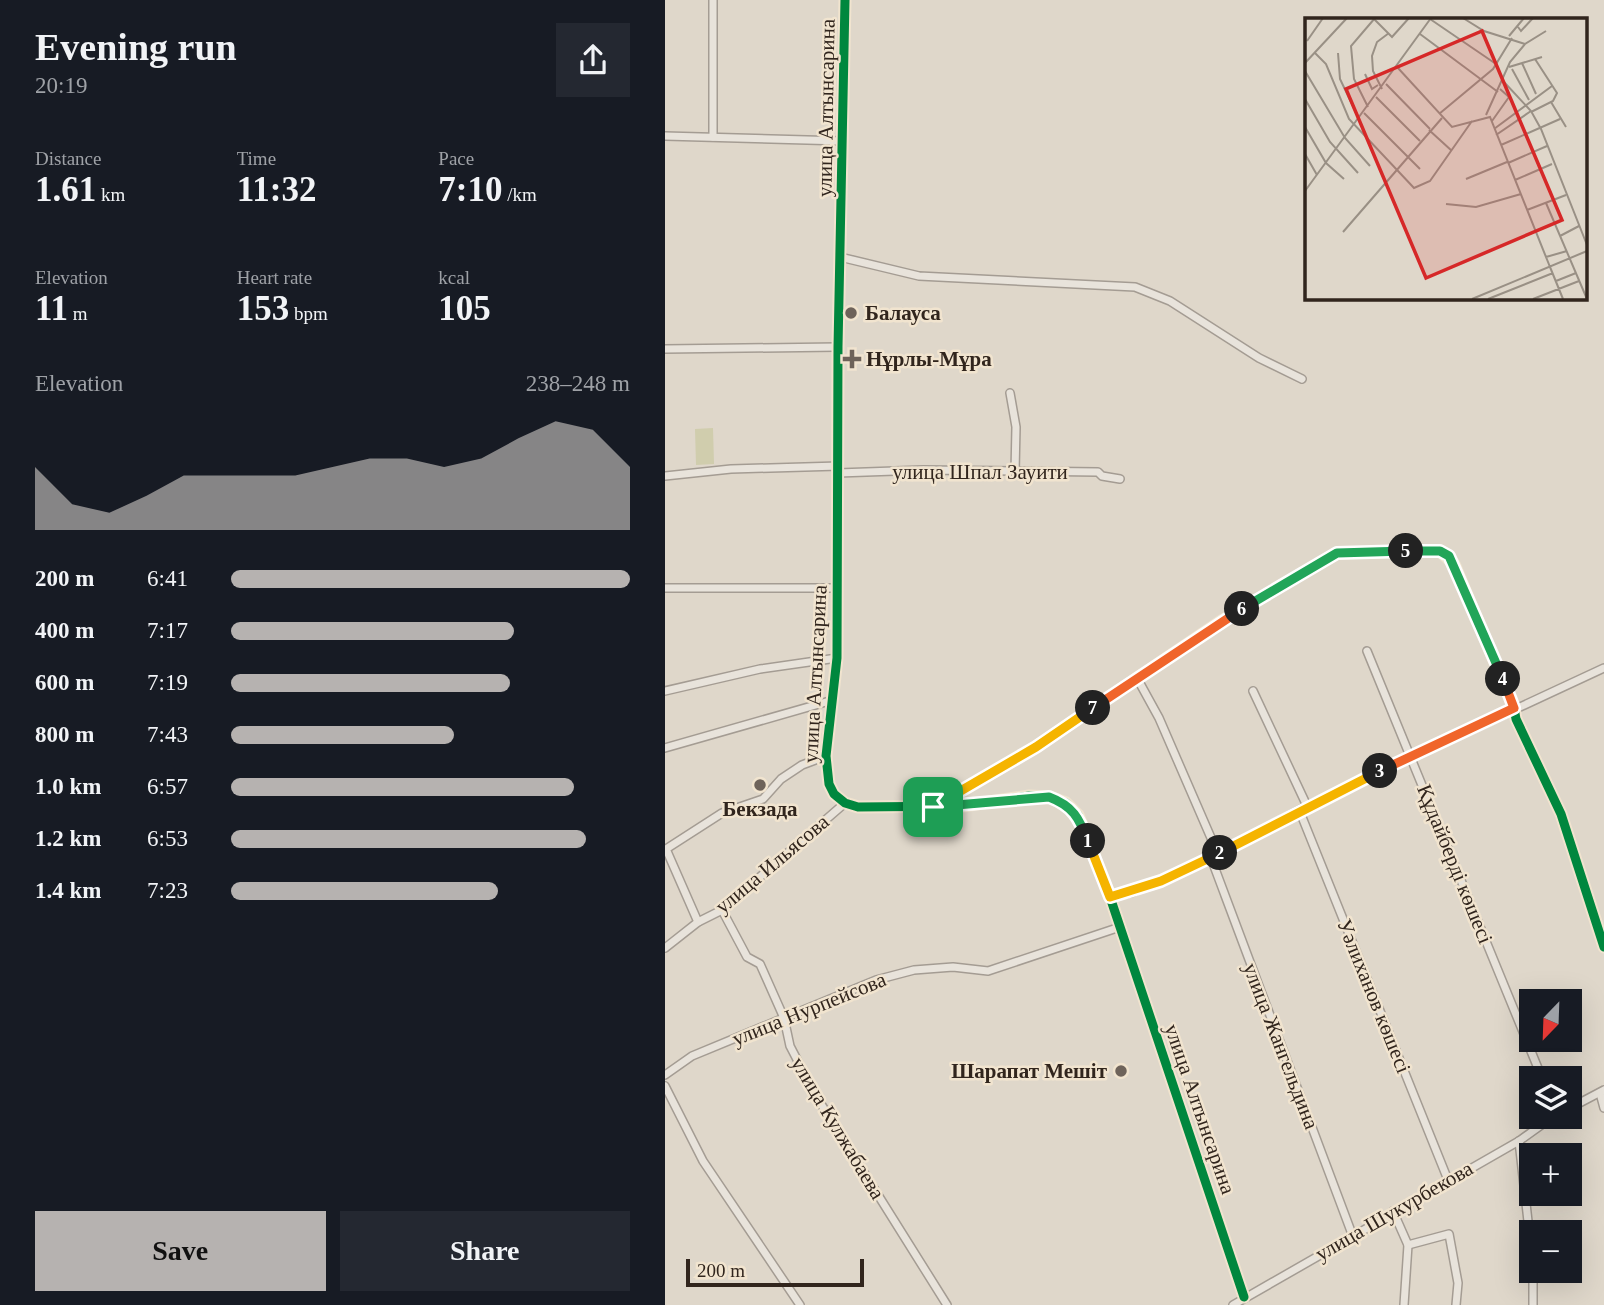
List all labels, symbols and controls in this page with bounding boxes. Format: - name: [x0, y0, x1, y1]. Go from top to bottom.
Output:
- street label: улица Алтынсарина: [812, 18, 840, 197]
- inset map: [1305, 18, 1587, 299]
- button: share: [556, 23, 630, 97]
- text: Evening run: [35, 26, 237, 68]
- text: 20:19: [35, 73, 87, 98]
- text: Distance: [35, 148, 101, 169]
- text: Time: [237, 148, 276, 169]
- text: Pace: [438, 148, 474, 169]
- text: 1.61: [35, 170, 96, 209]
- text: 11:32: [237, 170, 316, 209]
- text: 7:10: [438, 170, 502, 209]
- text: km: [96, 184, 125, 205]
- text: /km: [502, 184, 537, 205]
- text: Elevation: [35, 267, 108, 288]
- text: Heart rate: [237, 267, 312, 288]
- text: kcal: [438, 267, 470, 288]
- text: 11: [35, 289, 68, 328]
- text: 153: [237, 289, 289, 328]
- text: 105: [438, 289, 491, 328]
- place label: Балауса: [865, 301, 941, 325]
- text: m: [68, 303, 88, 324]
- text: bpm: [289, 303, 328, 324]
- marker: Балауса: [843, 305, 859, 321]
- place label: Нұрлы-Мұра: [866, 347, 992, 371]
- marker: Нұрлы-Мұра: [844, 351, 860, 367]
- text: Elevation: [35, 371, 123, 396]
- text: 238–248 m: [526, 371, 630, 396]
- street label: улица Шпал Зауити: [892, 460, 1068, 484]
- pin: 5: [1389, 534, 1423, 568]
- text: 5: [1401, 540, 1410, 561]
- text: 200 m: [35, 566, 94, 591]
- text: 6:41: [147, 566, 188, 591]
- street label: улица Алтынсарина: [798, 584, 832, 764]
- pin: 6: [1225, 592, 1259, 626]
- text: 6: [1237, 598, 1246, 619]
- text: 400 m: [35, 618, 94, 643]
- text: 7:17: [147, 618, 188, 643]
- pin: 4: [1485, 662, 1521, 696]
- text: 4: [1498, 668, 1507, 689]
- text: 600 m: [35, 670, 94, 695]
- text: 7:19: [147, 670, 188, 695]
- pin: 7: [1075, 690, 1111, 726]
- text: 7: [1088, 697, 1097, 718]
- text: 800 m: [35, 722, 94, 747]
- text: 7:43: [147, 722, 188, 747]
- pin: 3: [1363, 754, 1397, 788]
- text: 3: [1375, 760, 1384, 781]
- text: 1.0 km: [35, 774, 101, 799]
- text: 6:57: [147, 774, 188, 799]
- marker: Бекзада: [752, 777, 768, 793]
- pin: [903, 777, 963, 837]
- street label: Құдайберді көшесі: [1412, 781, 1498, 947]
- icon: arrive: [914, 788, 952, 826]
- place label: Бекзада: [722, 797, 798, 821]
- street label: улица Ильясова: [710, 809, 834, 918]
- pin: 1: [1071, 824, 1105, 858]
- text: 1.2 km: [35, 826, 101, 851]
- text: 6:53: [147, 826, 188, 851]
- text: 1: [1083, 830, 1092, 851]
- pin: 2: [1203, 836, 1237, 870]
- text: 2: [1215, 842, 1224, 863]
- text: 1.4 km: [35, 878, 101, 903]
- text: 7:23: [147, 878, 188, 903]
- street label: Уәлиханов көшесі: [1332, 915, 1416, 1077]
- street label: улица Жангельдина: [1238, 959, 1324, 1133]
- street label: улица Нурпейсова: [729, 967, 890, 1051]
- north arrow: [1519, 989, 1582, 1052]
- map controls: [1519, 989, 1582, 1283]
- street label: улица Алтынсарина: [1160, 1021, 1241, 1198]
- street label: улица Кулжабаева: [786, 1053, 890, 1204]
- place label: Шарапат Мешіт: [951, 1059, 1108, 1083]
- marker: Шарапат Мешіт: [1113, 1063, 1129, 1079]
- button: layers: [1519, 1066, 1582, 1129]
- button: +: [1519, 1143, 1582, 1206]
- street label: улица Шукурбекова: [1311, 1156, 1478, 1266]
- button: Save: [35, 1211, 326, 1291]
- button: Share: [340, 1211, 630, 1291]
- button: −: [1519, 1220, 1582, 1283]
- scale bar: [686, 1256, 865, 1288]
- text: 200 m: [697, 1260, 745, 1281]

